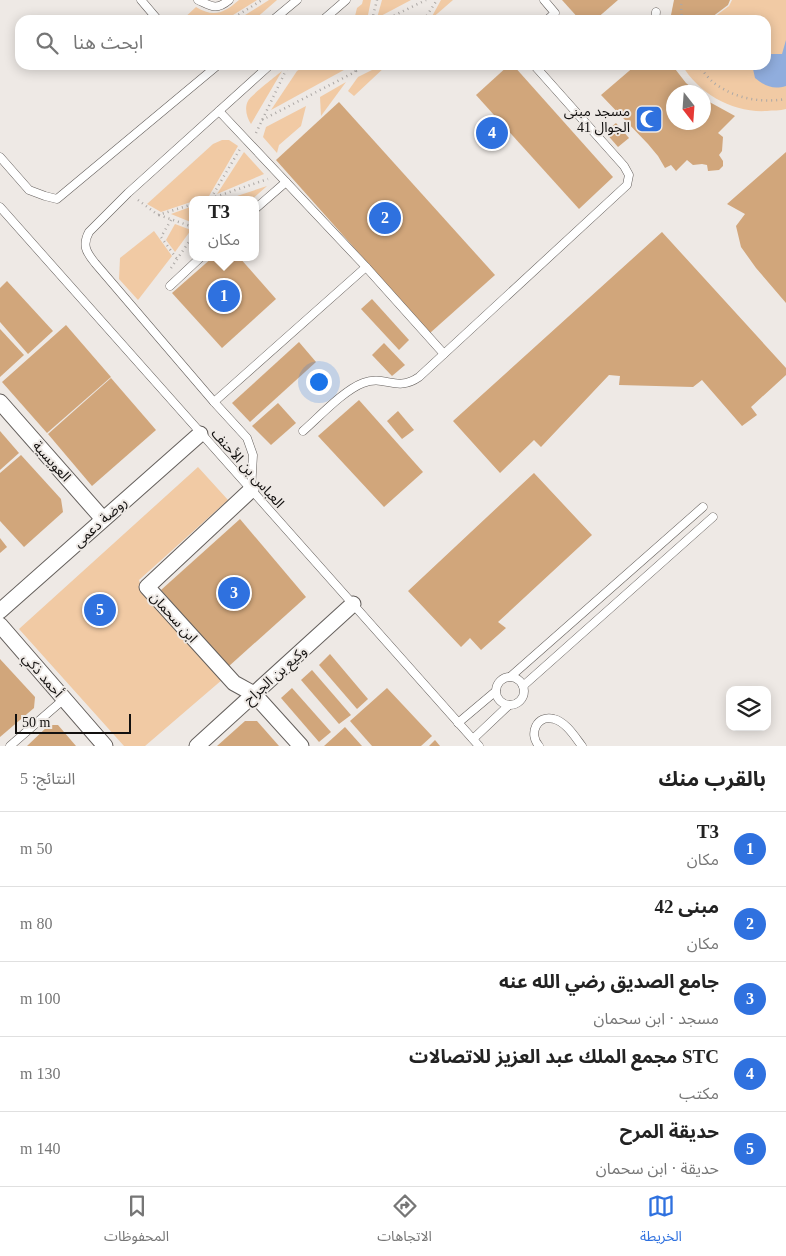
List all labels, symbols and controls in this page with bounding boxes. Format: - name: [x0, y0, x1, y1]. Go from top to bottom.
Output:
- search box: [15, 15, 771, 70]
- icon: search: [33, 29, 61, 57]
- text: ابحث هنا: [73, 32, 143, 53]
- north arrow: [666, 85, 711, 130]
- place label: مسجد مبنى الجوال 41: [564, 104, 630, 136]
- mosque icon: مسجد مبنى الجوال 41: [634, 104, 664, 134]
- pin: 4: [476, 114, 508, 152]
- popup: [189, 196, 259, 261]
- pin: 2: [369, 199, 401, 237]
- text: T3: [208, 201, 230, 222]
- text: مكان: [208, 231, 240, 248]
- pin: 1: [208, 277, 240, 315]
- your location: [306, 369, 332, 395]
- street label: العباس بن الأحنف: [208, 425, 287, 512]
- street label: العويسية: [29, 438, 74, 485]
- street label: روضة دعمى: [71, 495, 131, 551]
- pin: 3: [218, 574, 250, 612]
- street label: ابن سحمان: [146, 589, 200, 646]
- pin: 5: [84, 591, 116, 629]
- street label: وكيع بن الجراح: [241, 643, 312, 710]
- street label: أحمد ذكي: [17, 649, 67, 703]
- map controls: [726, 686, 771, 731]
- button: layers: [726, 686, 771, 731]
- scale bar: [15, 711, 131, 734]
- text: 50 m: [22, 715, 50, 730]
- text: بالقرب منك: [658, 767, 766, 791]
- text: النتائج: 5: [20, 770, 75, 787]
- text: T3: [697, 821, 719, 842]
- text: 50 m: [20, 840, 52, 857]
- text: 1: [746, 840, 754, 857]
- text: مكان: [687, 851, 719, 868]
- text: مبنى 42: [654, 896, 719, 917]
- text: 80 m: [20, 915, 52, 932]
- text: 2: [746, 915, 754, 932]
- text: مكان: [687, 935, 719, 952]
- text: جامع الصديق رضي الله عنه: [499, 971, 719, 992]
- text: 100 m: [20, 990, 60, 1007]
- text: 3: [746, 990, 754, 1007]
- text: مسجد · ابن سحمان: [594, 1010, 719, 1027]
- text: STC مجمع الملك عبد العزيز للاتصالات: [409, 1046, 719, 1067]
- text: 130 m: [20, 1065, 60, 1082]
- text: 4: [746, 1065, 754, 1082]
- text: مكتب: [679, 1085, 719, 1102]
- text: حديقة المرح: [620, 1121, 719, 1142]
- text: 140 m: [20, 1140, 60, 1157]
- text: 5: [746, 1140, 754, 1157]
- text: حديقة · ابن سحمان: [596, 1160, 719, 1177]
- tab: المحفوظات: [104, 1192, 169, 1251]
- tab: الاتجاهات: [377, 1192, 432, 1251]
- tab: الخريطة: [640, 1192, 682, 1251]

